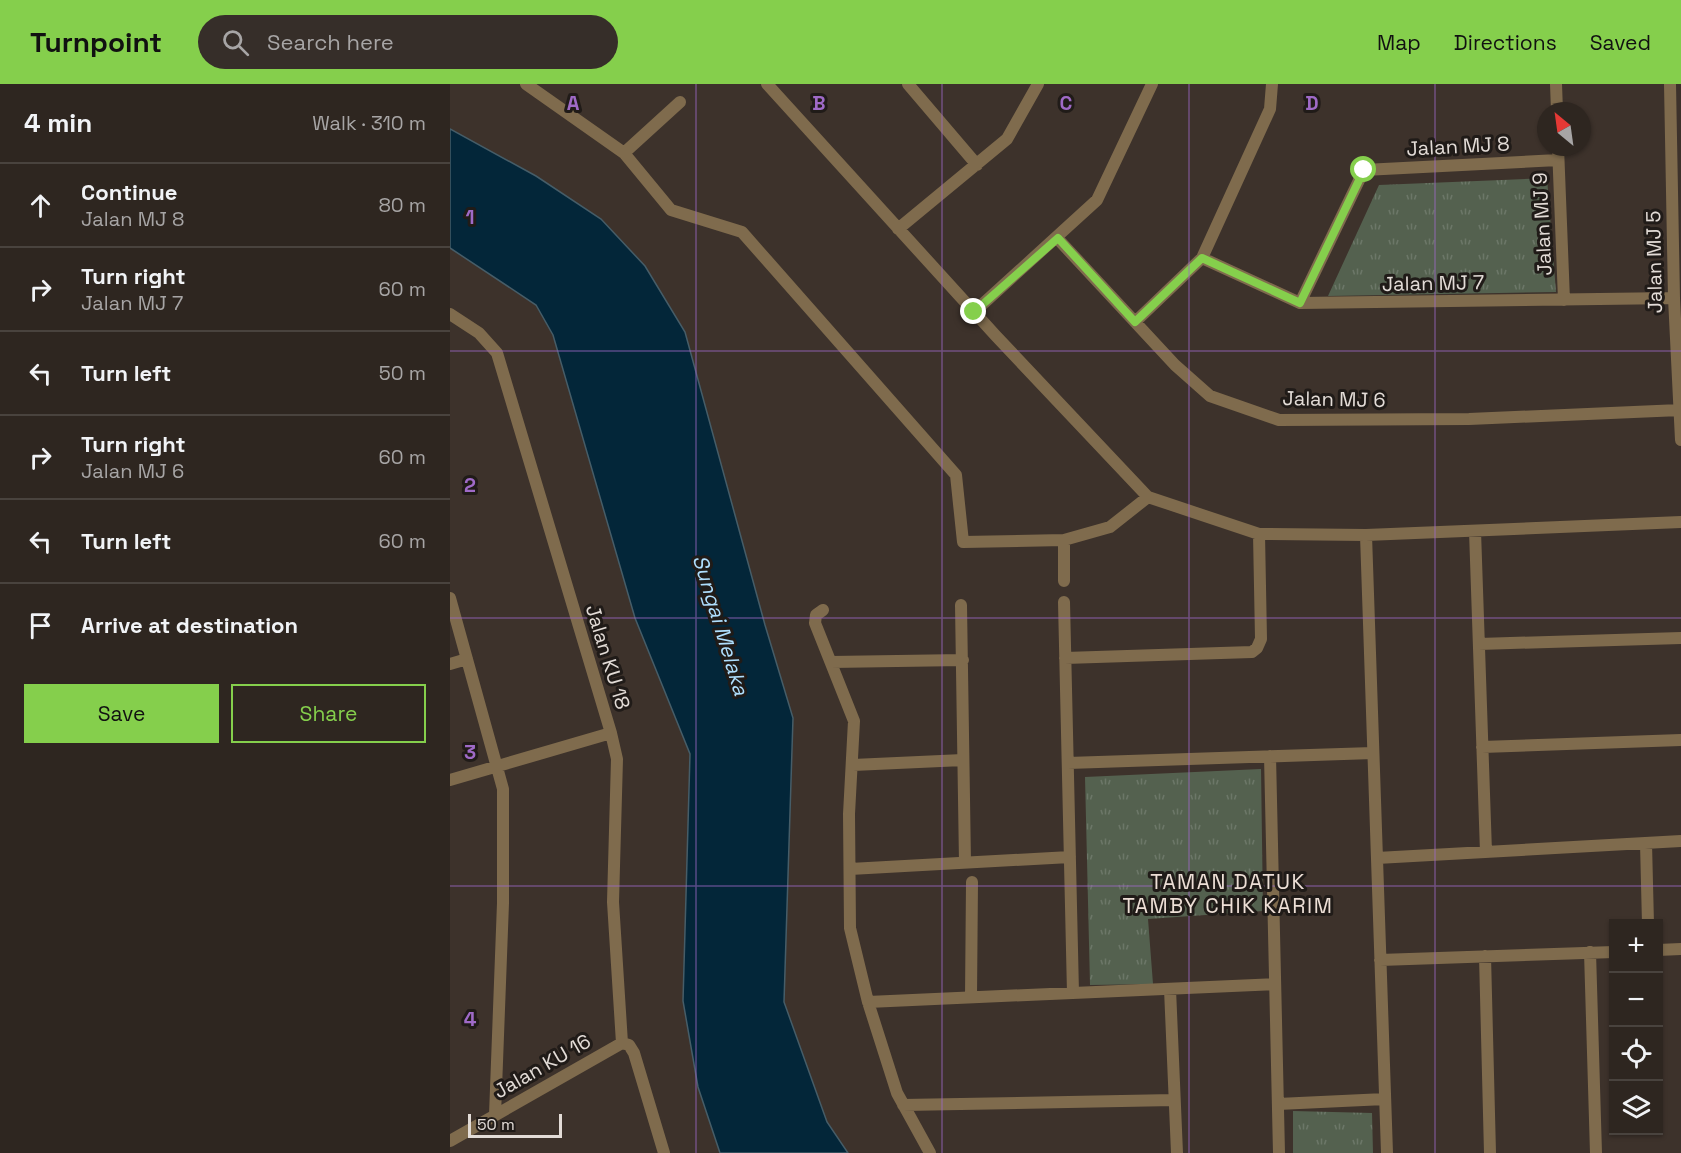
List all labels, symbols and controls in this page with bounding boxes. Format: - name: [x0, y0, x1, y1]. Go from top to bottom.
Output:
- search box: [198, 15, 618, 69]
- text: Turnpoint: [30, 24, 162, 60]
- icon: search: [219, 26, 252, 59]
- text: Search here: [267, 28, 394, 56]
- text: Map: [1377, 29, 1421, 56]
- text: Directions: [1454, 29, 1557, 56]
- text: Saved: [1590, 29, 1651, 56]
- text: A: [567, 90, 580, 116]
- text: B: [812, 90, 826, 116]
- text: C: [1060, 90, 1073, 116]
- text: D: [1305, 90, 1319, 116]
- north arrow: [1537, 102, 1591, 156]
- text: 4 min: [24, 106, 92, 140]
- text: Walk · 310 m: [312, 110, 426, 136]
- street label: Jalan MJ 8: [1406, 130, 1510, 162]
- route start: [1350, 156, 1376, 182]
- street label: Jalan MJ 9: [1526, 172, 1558, 276]
- text: Continue: [81, 178, 177, 206]
- icon: ahead: [24, 189, 57, 222]
- text: 80 m: [378, 192, 426, 218]
- text: 1: [465, 204, 475, 230]
- text: Jalan MJ 8: [81, 206, 184, 232]
- street label: Jalan MJ 5: [1640, 210, 1668, 314]
- text: Turn right: [81, 262, 186, 290]
- street label: Jalan MJ 7: [1382, 269, 1484, 297]
- icon: right: [24, 273, 57, 306]
- text: 60 m: [379, 276, 426, 302]
- text: Jalan MJ 7: [81, 290, 183, 316]
- route end: [960, 298, 986, 324]
- icon: left: [24, 357, 57, 390]
- text: Turn left: [81, 359, 171, 387]
- text: 50 m: [379, 360, 426, 386]
- street label: Jalan MJ 6: [1282, 385, 1386, 413]
- text: Turn right: [81, 430, 186, 458]
- icon: right: [24, 441, 57, 474]
- text: 60 m: [379, 444, 426, 470]
- text: Jalan MJ 6: [81, 458, 184, 484]
- text: 2: [464, 472, 476, 498]
- icon: left: [24, 525, 57, 558]
- text: Turn left: [81, 527, 171, 555]
- text: 60 m: [379, 528, 426, 554]
- water label: Sungai Melaka: [687, 551, 755, 699]
- street label: Jalan KU 18: [580, 601, 636, 713]
- icon: arrive: [24, 609, 57, 642]
- text: Arrive at destination: [81, 611, 298, 639]
- button: Save: [24, 684, 219, 743]
- button: Share: [231, 684, 426, 743]
- text: 3: [464, 739, 476, 765]
- district label: TAMAN DATUK TAMBY CHIK KARIM: [1123, 868, 1333, 919]
- map controls: [1609, 919, 1663, 1135]
- button: +: [1609, 919, 1663, 973]
- button: −: [1609, 973, 1663, 1027]
- text: 4: [464, 1006, 477, 1032]
- button: locate: [1609, 1027, 1663, 1081]
- street label: Jalan KU 16: [489, 1028, 595, 1104]
- button: layers: [1609, 1081, 1663, 1135]
- scale bar: [468, 1111, 562, 1138]
- text: 50 m: [477, 1114, 515, 1135]

